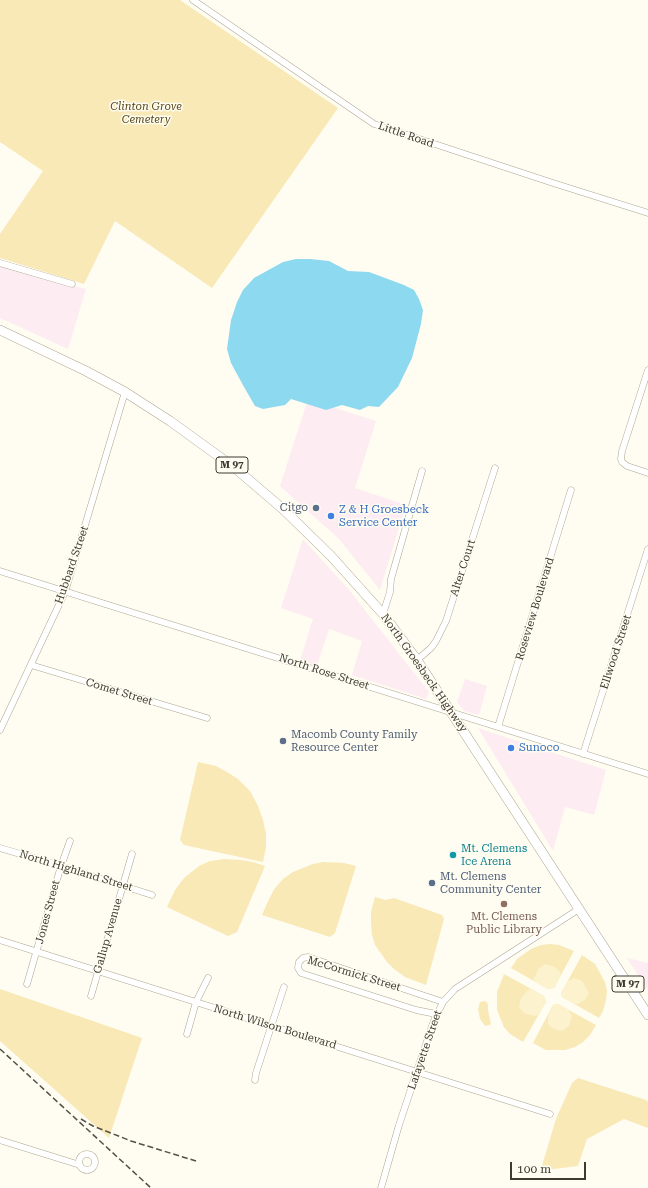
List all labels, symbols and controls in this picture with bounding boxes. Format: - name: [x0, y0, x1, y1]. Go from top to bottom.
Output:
- park label: Clinton Grove Cemetery: [110, 100, 182, 126]
- street label: Little Road: [376, 119, 436, 151]
- road number: M 97: [216, 457, 248, 473]
- place label: Citgo: [280, 501, 308, 515]
- marker: Citgo: [311, 503, 321, 513]
- place label: Z & H Groesbeck Service Center: [339, 503, 429, 529]
- marker: Z & H Groesbeck Service Center: [326, 511, 336, 521]
- street label: Hubbard Street: [52, 524, 92, 606]
- street label: Alter Court: [448, 538, 478, 598]
- street label: Roseview Boulevard: [513, 556, 557, 662]
- street label: North Groesbeck Highway: [378, 611, 470, 735]
- street label: Ellwood Street: [598, 613, 634, 691]
- street label: North Rose Street: [277, 651, 371, 693]
- street label: Comet Street: [84, 676, 154, 708]
- place label: Macomb County Family Resource Center: [291, 728, 417, 754]
- marker: Macomb County Family Resource Center: [278, 736, 288, 746]
- place label: Sunoco: [519, 741, 559, 755]
- marker: Sunoco: [506, 743, 516, 753]
- place label: Mt. Clemens Ice Arena: [461, 842, 527, 868]
- street label: North Highland Street: [18, 847, 134, 895]
- marker: Mt. Clemens Ice Arena: [448, 850, 458, 860]
- place label: Mt. Clemens Community Center: [440, 870, 541, 896]
- marker: Mt. Clemens Community Center: [427, 878, 437, 888]
- street label: Jones Street: [33, 879, 63, 945]
- street label: Gallup Avenue: [91, 897, 125, 975]
- marker: Mt. Clemens Public Library: [499, 899, 509, 909]
- place label: Mt. Clemens Public Library: [466, 910, 542, 936]
- street label: McCormick Street: [306, 954, 402, 994]
- road number: M 97: [612, 976, 644, 992]
- street label: North Wilson Boulevard: [212, 1002, 338, 1052]
- street label: Lafayette Street: [405, 1008, 445, 1092]
- scale bar: [512, 1154, 588, 1180]
- text: 100 m: [517, 1162, 551, 1176]

